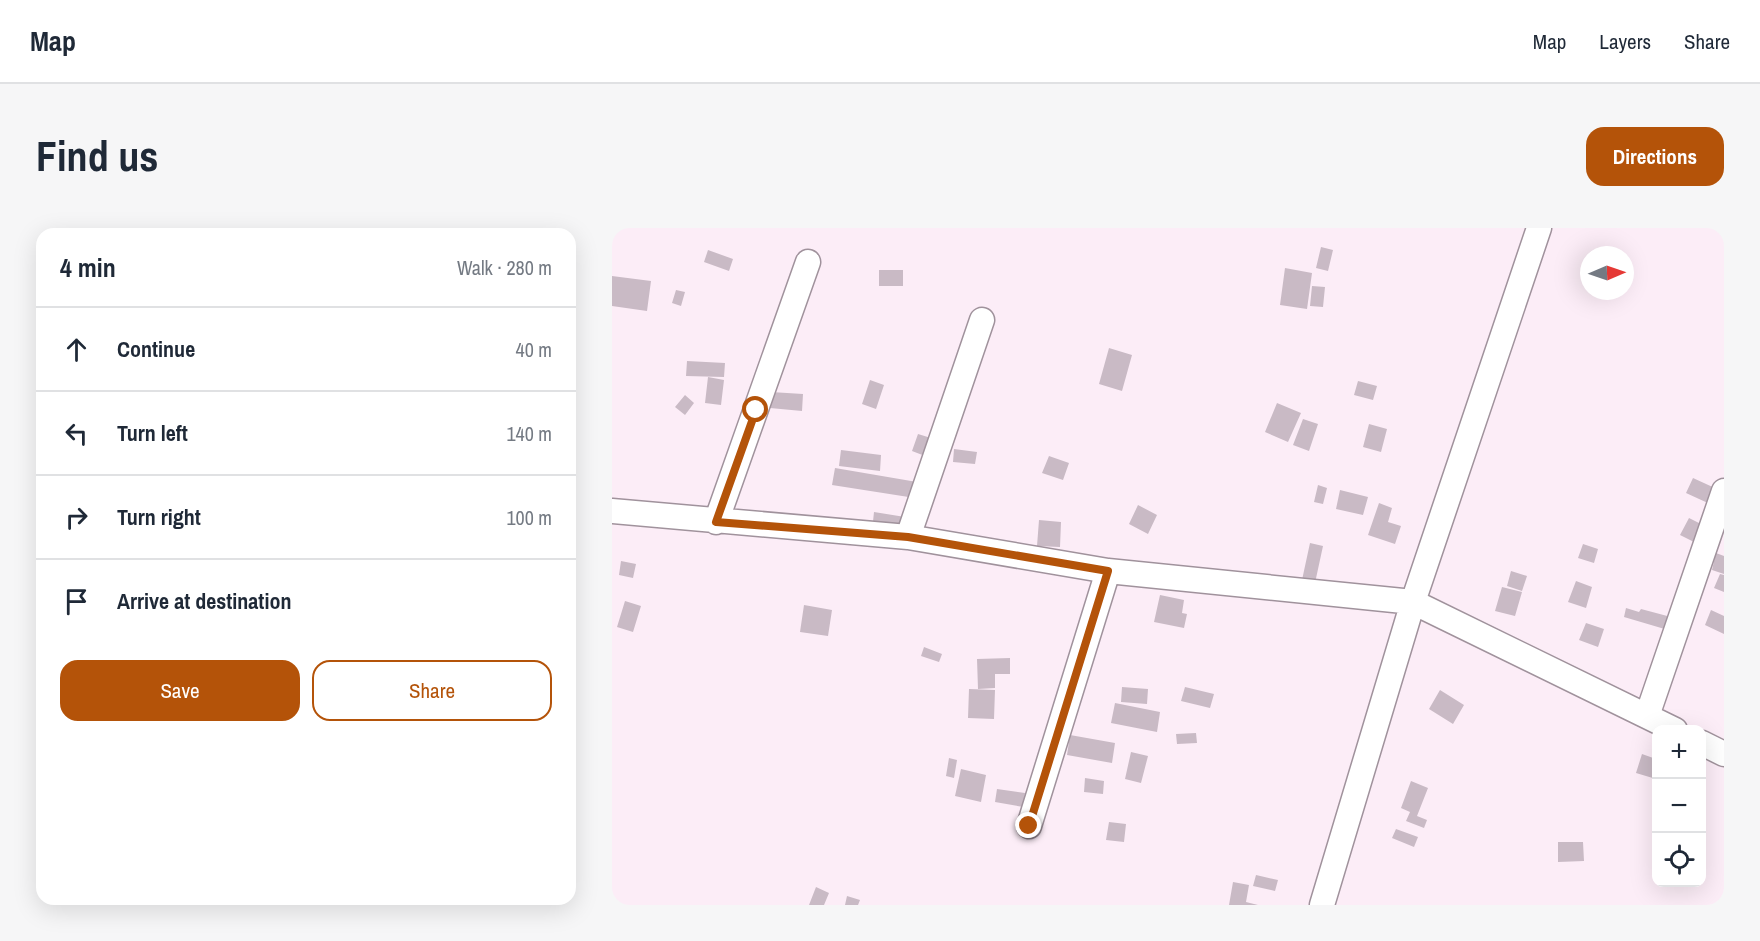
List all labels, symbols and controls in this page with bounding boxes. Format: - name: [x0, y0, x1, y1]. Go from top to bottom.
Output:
- text: Map: [30, 22, 76, 60]
- text: Map: [1533, 27, 1566, 56]
- text: Layers: [1599, 27, 1651, 56]
- text: Share: [1684, 27, 1730, 56]
- button: Directions: [1586, 127, 1724, 186]
- text: Find us: [36, 128, 158, 184]
- north arrow: [1580, 246, 1634, 300]
- text: 4 min: [60, 250, 116, 285]
- text: Walk · 280 m: [457, 254, 552, 281]
- icon: ahead: [60, 333, 93, 366]
- text: Continue: [117, 334, 195, 364]
- text: 40 m: [516, 336, 552, 363]
- route start: [742, 396, 768, 422]
- icon: left: [60, 417, 93, 450]
- text: Turn left: [117, 418, 188, 448]
- text: 140 m: [506, 420, 552, 447]
- icon: right: [60, 501, 93, 534]
- text: Turn right: [117, 502, 201, 532]
- text: 100 m: [506, 504, 552, 531]
- icon: arrive: [60, 585, 93, 618]
- text: Arrive at destination: [117, 586, 291, 616]
- button: Save: [60, 660, 300, 721]
- button: Share: [312, 660, 552, 721]
- map controls: [1652, 725, 1706, 887]
- button: +: [1652, 725, 1706, 779]
- button: −: [1652, 779, 1706, 833]
- route end: [1015, 812, 1041, 838]
- button: locate: [1652, 833, 1706, 887]

